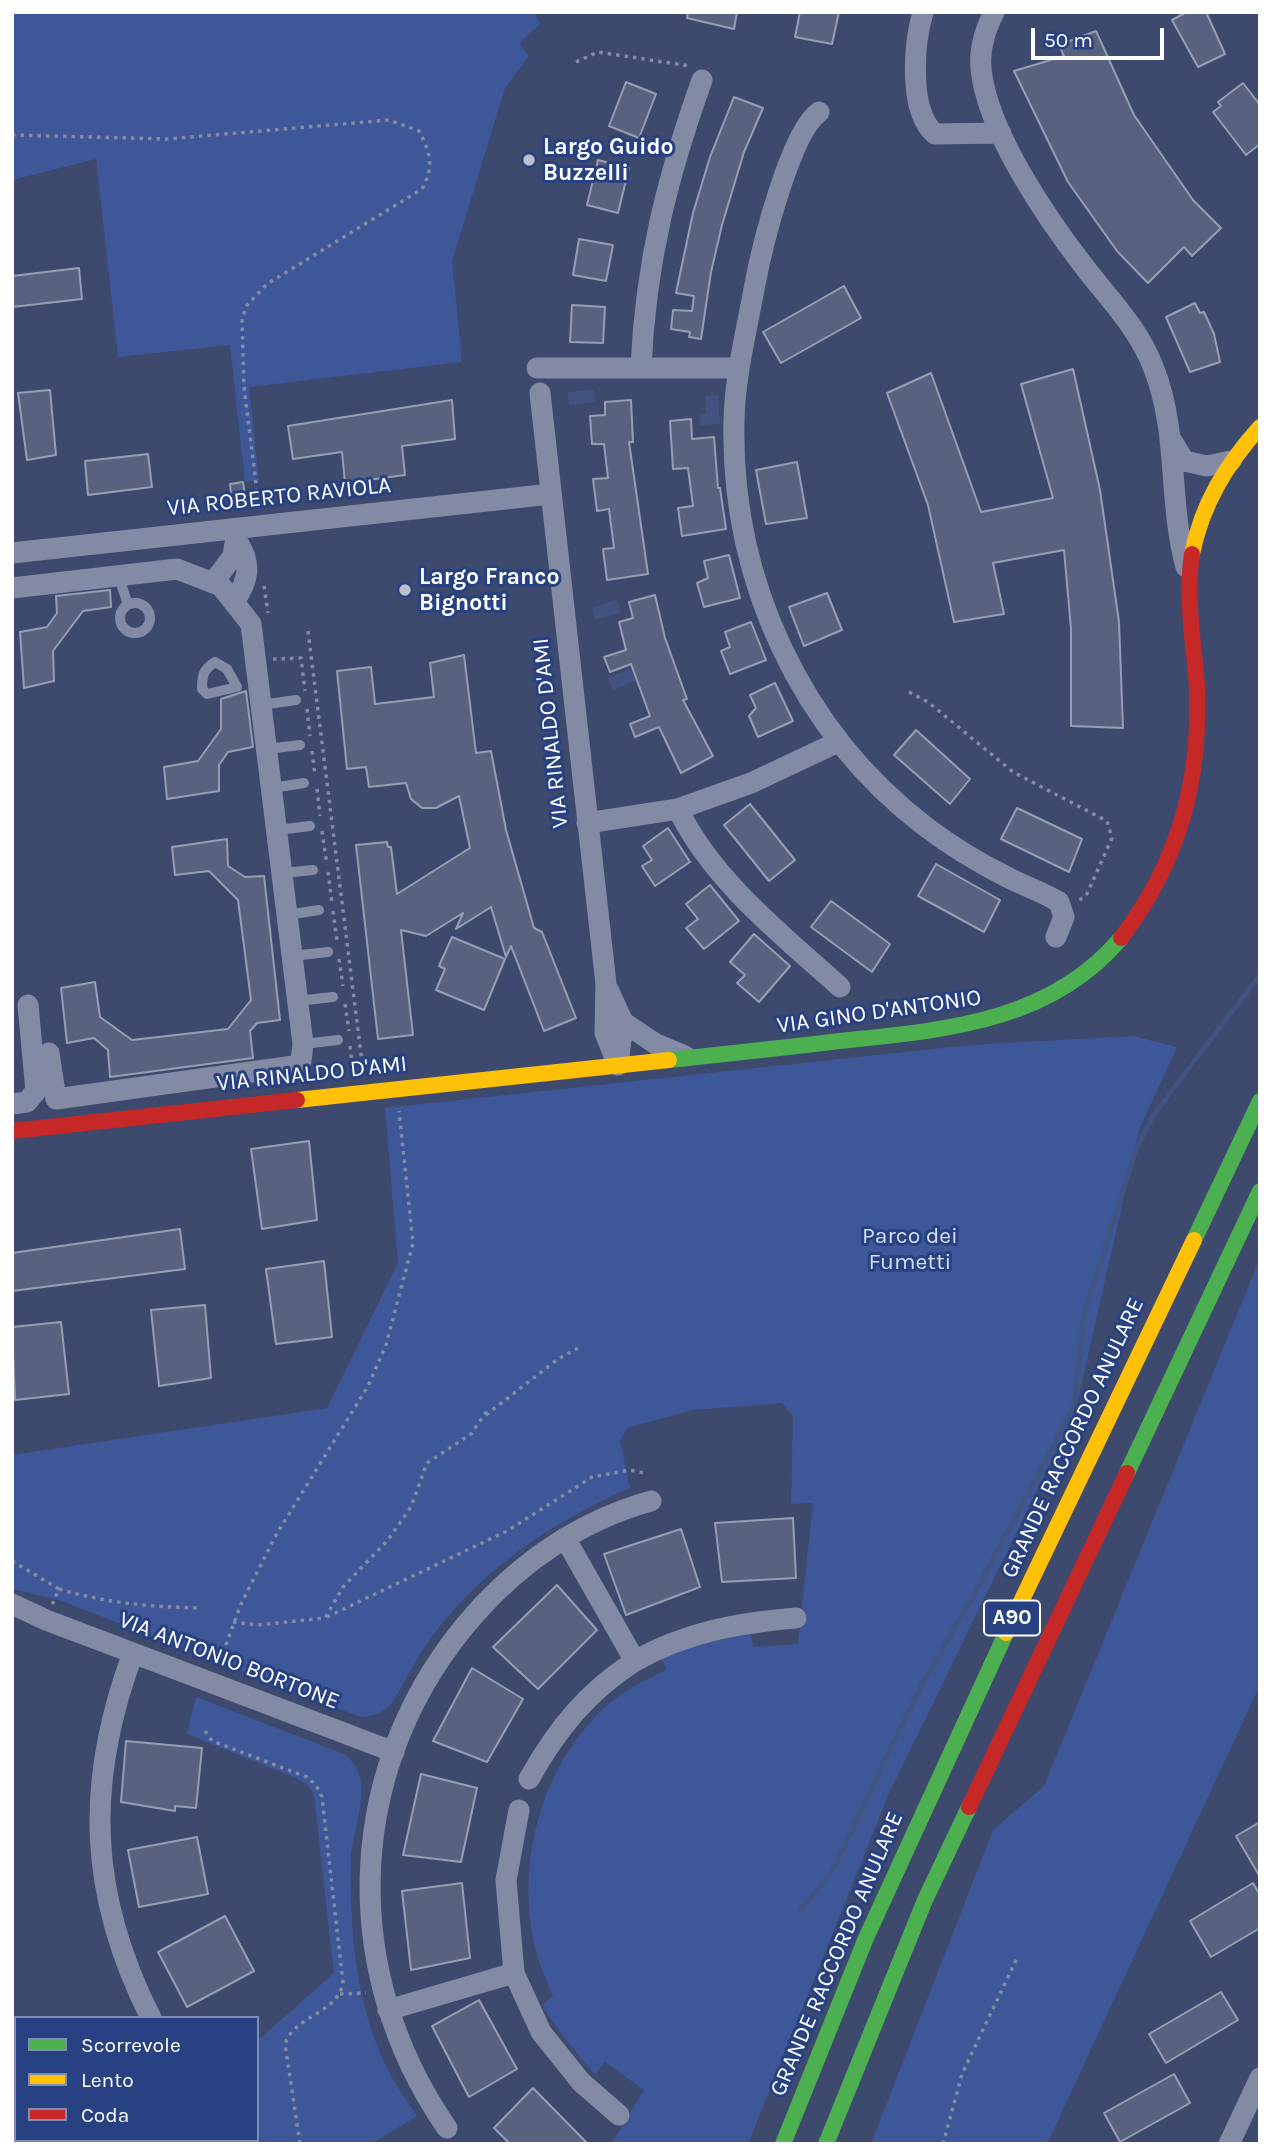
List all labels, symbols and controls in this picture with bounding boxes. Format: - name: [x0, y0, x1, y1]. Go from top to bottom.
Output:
- scale bar: [1034, 14, 1167, 58]
- text: 50 m: [1044, 28, 1093, 52]
- place label: Largo Guido Buzzelli: [543, 133, 674, 187]
- marker: Largo Guido Buzzelli: [521, 152, 537, 168]
- street label: VIA ROBERTO RAVIOLA: [166, 472, 392, 522]
- place label: Largo Franco Bignotti: [419, 563, 559, 617]
- marker: Largo Franco Bignotti: [397, 582, 413, 598]
- street label: VIA RINALDO D'AMI: [527, 636, 575, 830]
- street label: VIA GINO D'ANTONIO: [775, 984, 983, 1040]
- street label: VIA RINALDO D'AMI: [215, 1050, 409, 1098]
- park label: Parco dei Fumetti: [862, 1222, 958, 1276]
- street label: GRANDE RACCORDO ANULARE: [996, 1293, 1150, 1583]
- road number: A90: [984, 1600, 1040, 1636]
- street label: VIA ANTONIO BORTONE: [115, 1606, 343, 1716]
- street label: GRANDE RACCORDO ANULARE: [764, 1808, 910, 2100]
- legend: [14, 2016, 259, 2142]
- text: Scorrevole: [81, 2033, 181, 2057]
- text: Lento: [81, 2068, 134, 2092]
- text: Coda: [81, 2103, 129, 2127]

